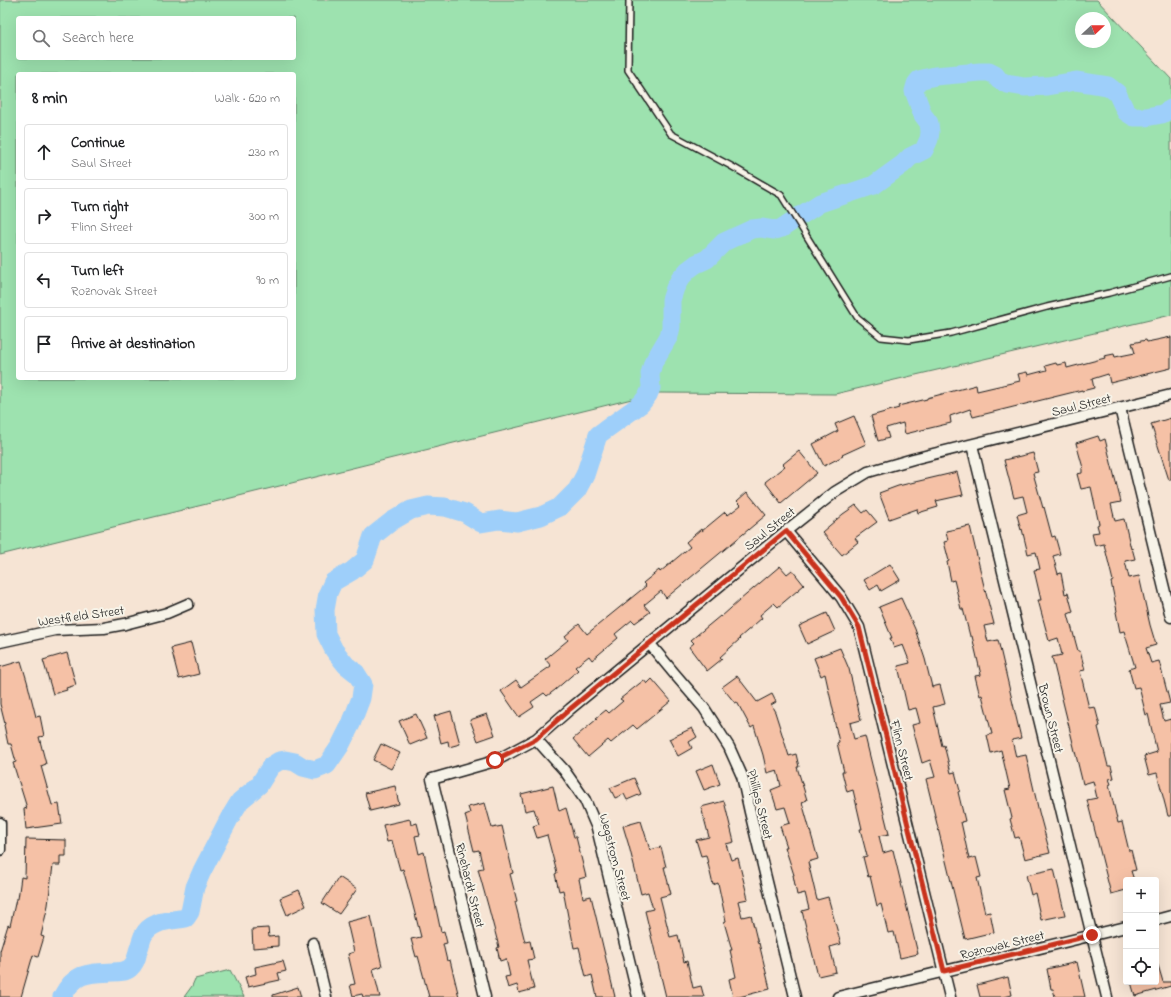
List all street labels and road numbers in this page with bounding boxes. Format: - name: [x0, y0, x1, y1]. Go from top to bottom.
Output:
- street label: Saul Street: [1049, 389, 1114, 422]
- street label: Saul Street: [740, 502, 800, 556]
- street label: Westfield Street: [37, 601, 126, 632]
- street label: Brown Street: [1033, 681, 1068, 755]
- street label: Flinn Street: [885, 717, 918, 783]
- street label: Phillips Street: [742, 767, 778, 842]
- street label: Wegstrom Street: [593, 812, 635, 904]
- street label: Rinehardt Street: [450, 841, 489, 930]
- street label: Roznovak Street: [958, 926, 1047, 965]

